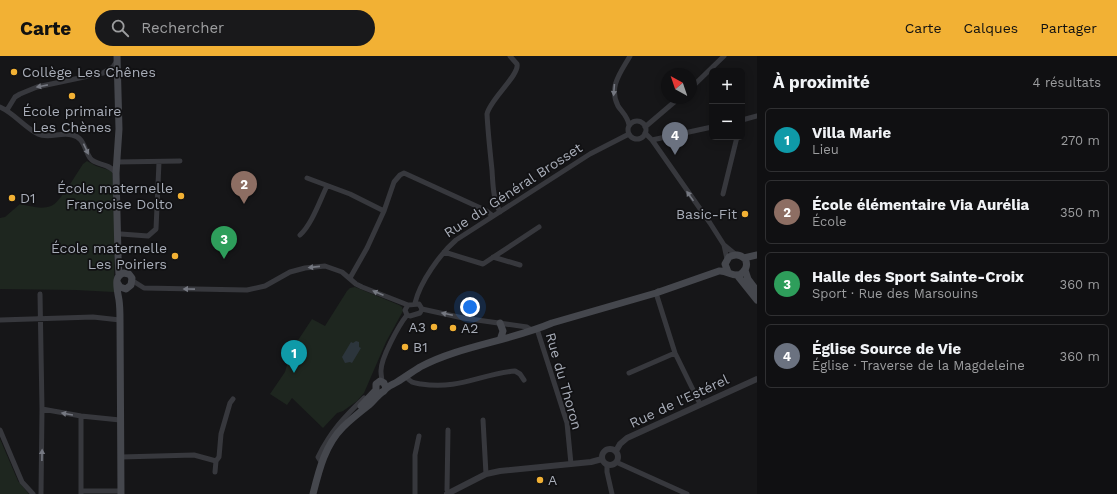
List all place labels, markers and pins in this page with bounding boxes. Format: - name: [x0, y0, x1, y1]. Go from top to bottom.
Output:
- place label: Collège Les Chênes: [22, 64, 156, 80]
- marker: Collège Les Chênes: [9, 67, 19, 77]
- marker: École primaire Les Chènes: [67, 91, 77, 101]
- place label: École primaire Les Chènes: [23, 103, 121, 135]
- pin: 4: [662, 122, 688, 155]
- pin: 2: [231, 171, 257, 204]
- place label: École maternelle Françoise Dolto: [57, 180, 173, 212]
- place label: D1: [20, 190, 36, 206]
- marker: École maternelle Françoise Dolto: [176, 191, 186, 201]
- marker: D1: [7, 193, 17, 203]
- place label: Basic-Fit: [676, 206, 737, 222]
- marker: Basic-Fit: [740, 209, 750, 219]
- pin: 3: [211, 226, 237, 259]
- place label: École maternelle Les Poiriers: [51, 240, 167, 272]
- marker: École maternelle Les Poiriers: [170, 251, 180, 261]
- place label: A3: [409, 319, 426, 335]
- place label: A2: [461, 320, 478, 336]
- marker: A3: [429, 322, 439, 332]
- marker: A2: [448, 323, 458, 333]
- place label: B1: [413, 339, 428, 355]
- pin: 1: [281, 340, 307, 373]
- marker: B1: [400, 342, 410, 352]
- place label: A: [548, 472, 557, 488]
- marker: A: [535, 475, 545, 485]

